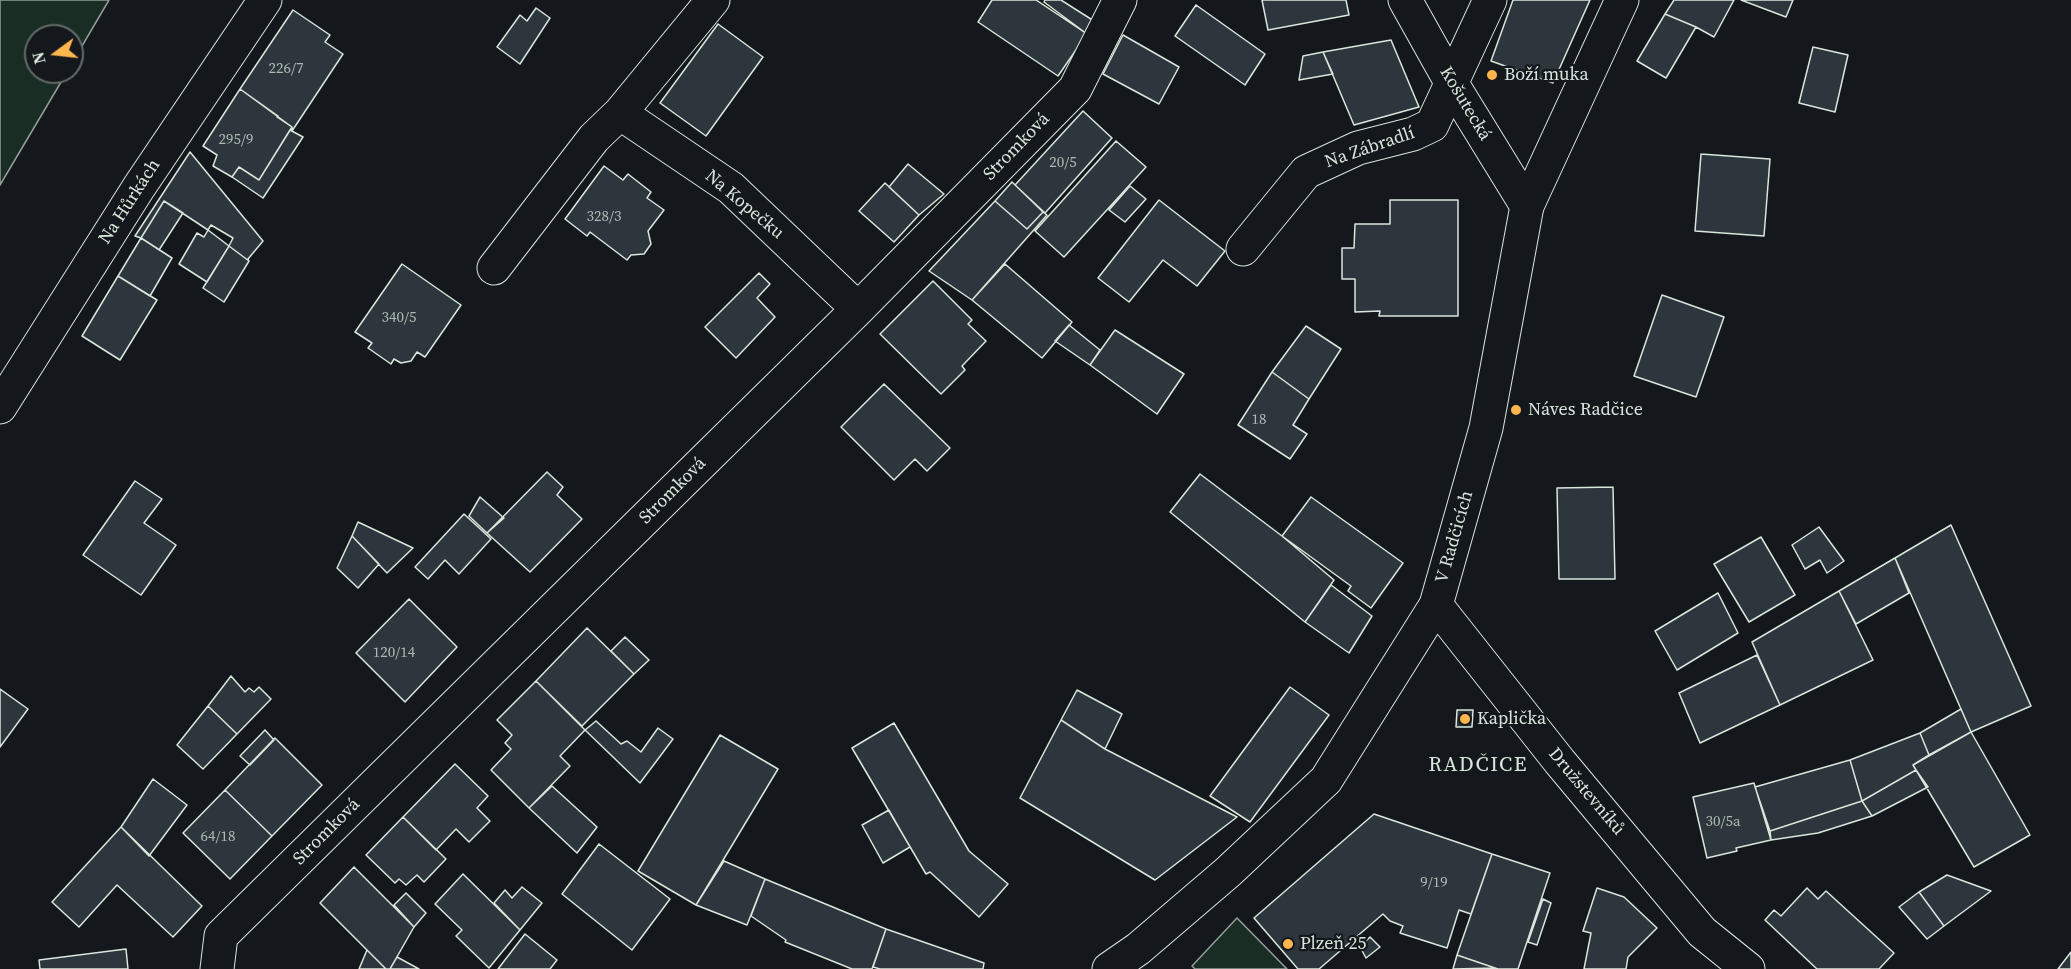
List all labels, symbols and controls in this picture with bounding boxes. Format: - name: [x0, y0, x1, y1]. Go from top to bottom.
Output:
- north arrow: [24, 24, 84, 84]
- text: N: [26, 50, 51, 67]
- house number: 226/7: [269, 60, 303, 78]
- street label: Košutecká: [1435, 63, 1495, 145]
- place label: Boží muka: [1504, 64, 1589, 86]
- marker: Boží muka: [1485, 68, 1499, 82]
- street label: Stromková: [979, 109, 1055, 185]
- street label: Na Zábradlí: [1322, 123, 1418, 173]
- house number: 295/9: [219, 131, 253, 149]
- house number: 20/5: [1049, 154, 1077, 172]
- street label: Na Hůrkách: [95, 156, 165, 248]
- street label: Na Kopečku: [700, 166, 788, 244]
- house number: 328/3: [587, 208, 621, 226]
- house number: 340/5: [382, 309, 416, 327]
- place label: Náves Radčice: [1528, 399, 1643, 421]
- marker: Náves Radčice: [1509, 403, 1523, 417]
- house number: 18: [1252, 411, 1266, 429]
- street label: Stromková: [635, 453, 711, 529]
- street label: V Radčicích: [1432, 488, 1478, 586]
- house number: 120/14: [373, 644, 415, 662]
- place label: Kaplička: [1477, 708, 1546, 730]
- marker: Kaplička: [1458, 712, 1472, 726]
- street label: Družstevníků: [1543, 744, 1629, 840]
- district label: RADČICE: [1428, 753, 1528, 779]
- street label: Stromková: [289, 794, 365, 870]
- house number: 30/5a: [1705, 813, 1741, 831]
- house number: 64/18: [201, 828, 235, 846]
- house number: 9/19: [1420, 874, 1448, 892]
- place label: Plzeň 25: [1300, 933, 1366, 955]
- marker: Plzeň 25: [1281, 937, 1295, 951]

